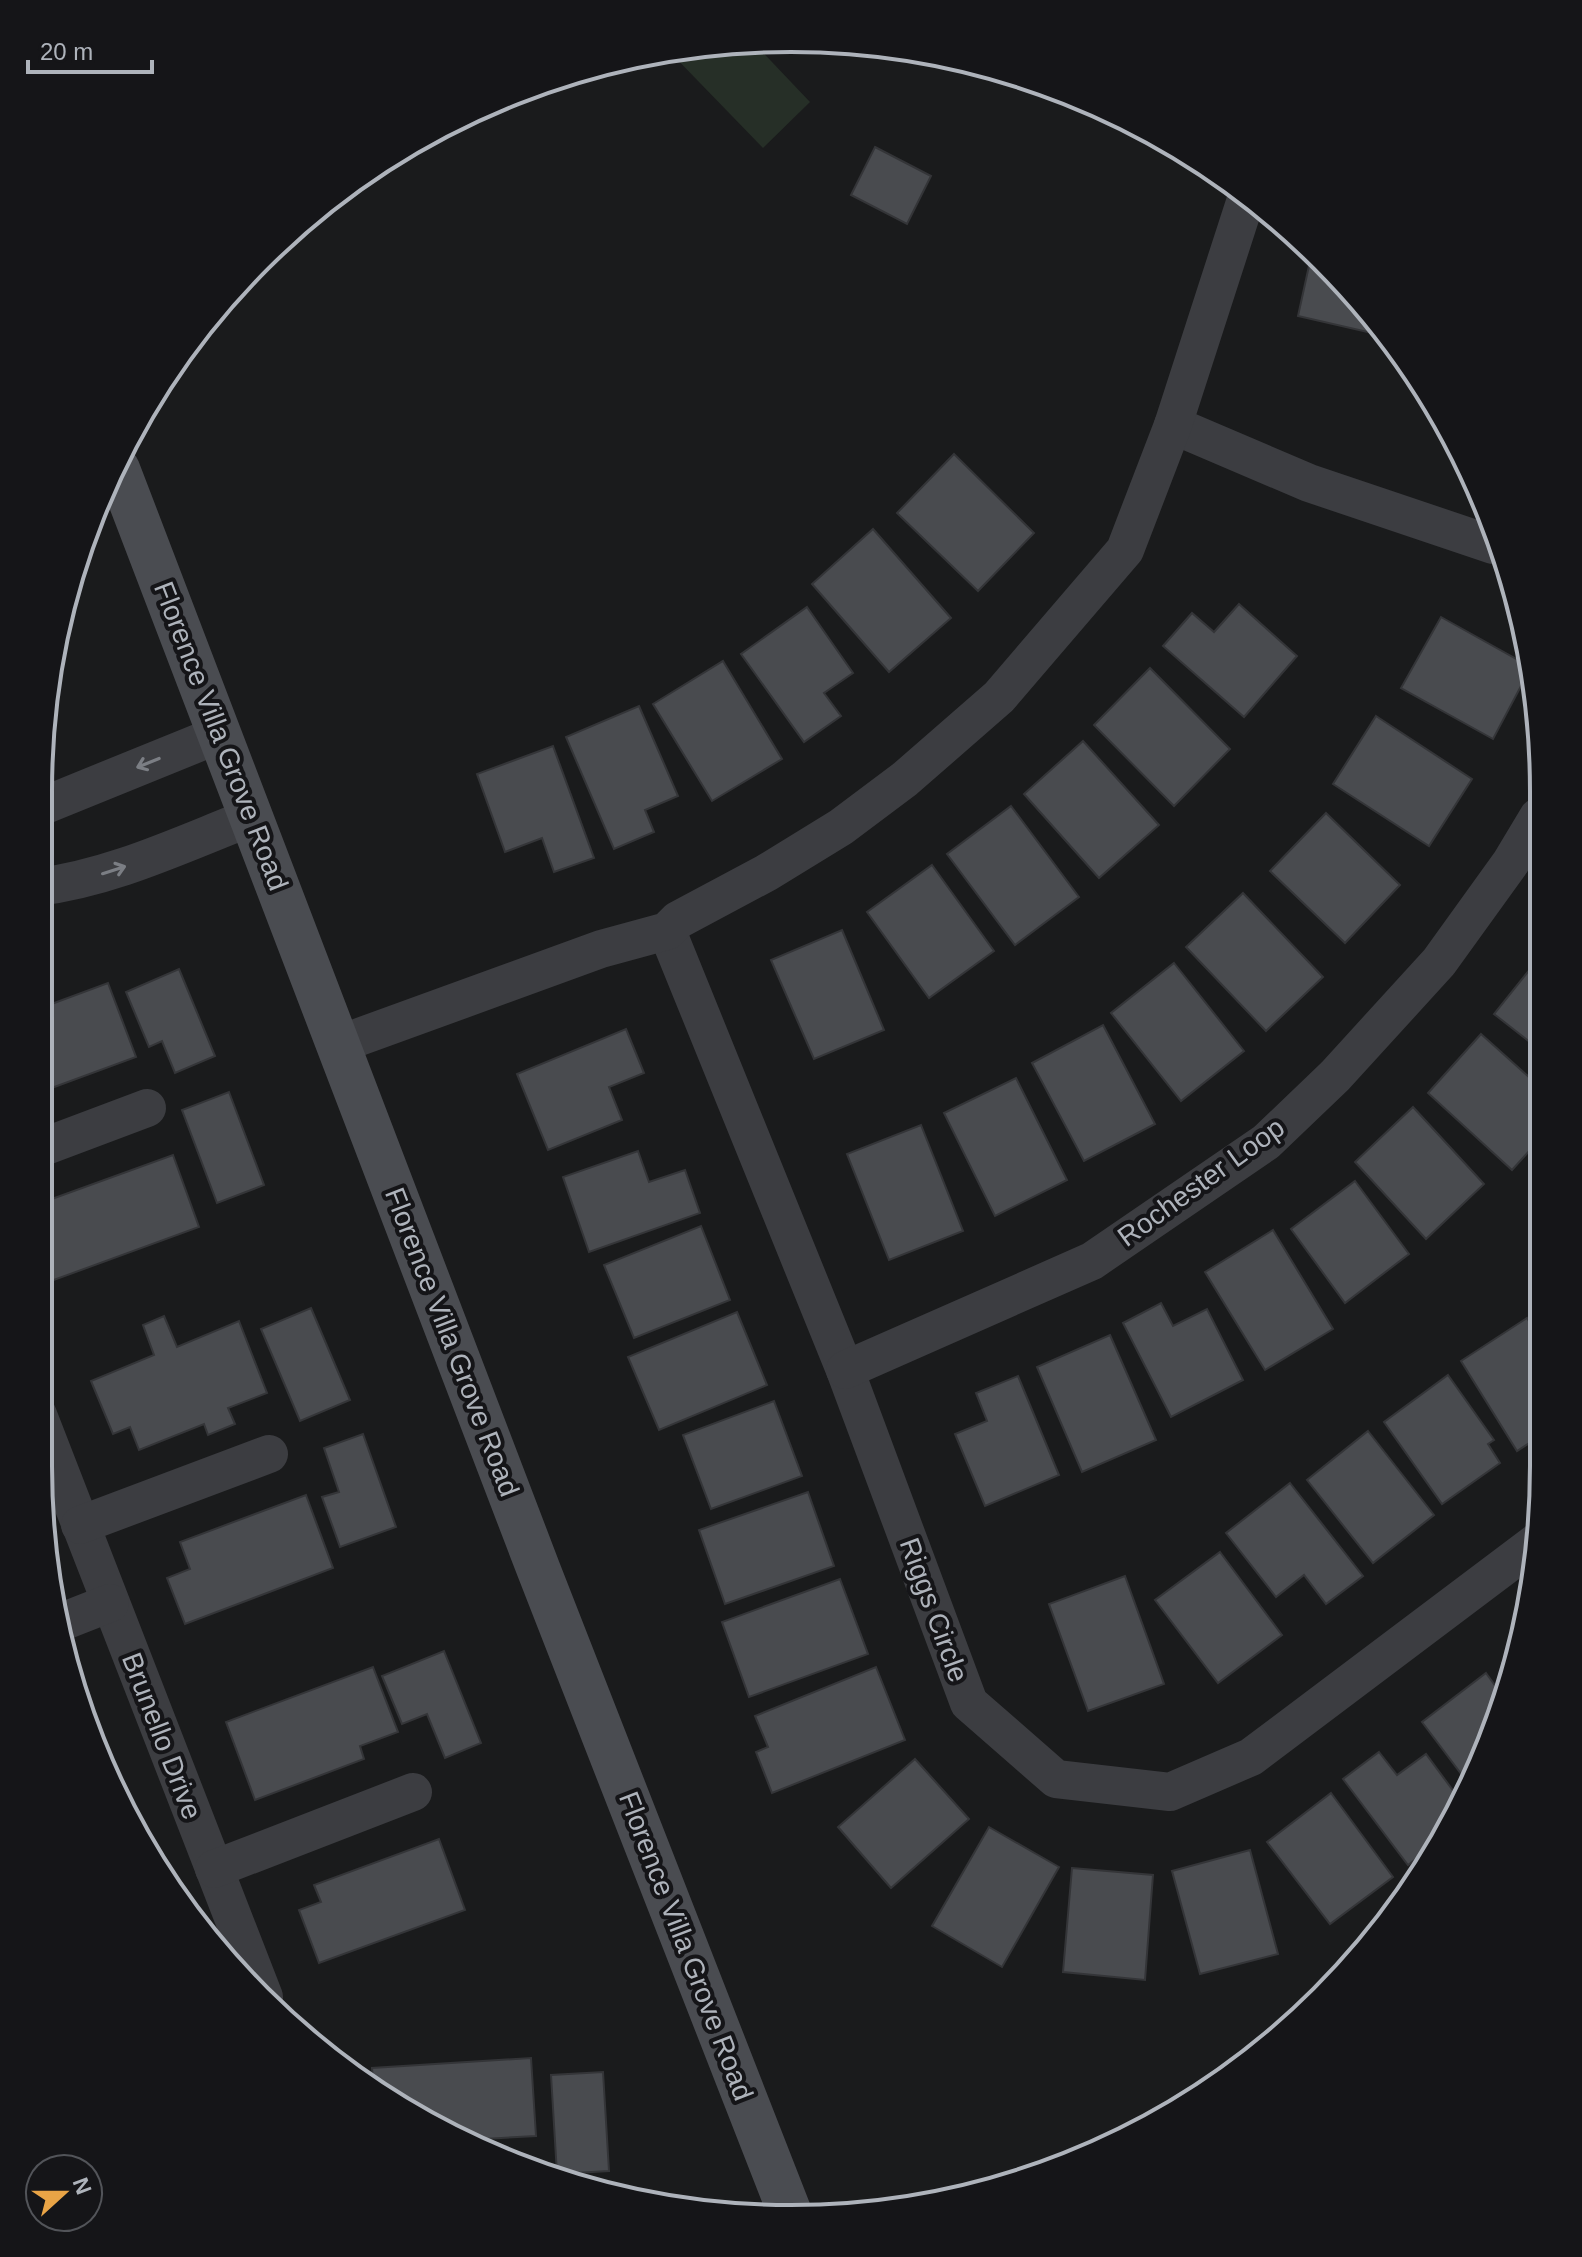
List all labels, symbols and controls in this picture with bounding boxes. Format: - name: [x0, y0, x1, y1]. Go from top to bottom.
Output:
- scale bar: [28, 24, 152, 74]
- text: 20 m: [40, 38, 93, 65]
- street label: Florence Villa Grove Road: [148, 577, 294, 895]
- one-way arrow: [136, 757, 161, 772]
- one-way arrow: [101, 861, 126, 876]
- street label: Rochester Loop: [1112, 1111, 1290, 1253]
- street label: Florence Villa Grove Road: [379, 1183, 525, 1501]
- street label: Riggs Circle: [894, 1534, 974, 1686]
- street label: Brunello Drive: [116, 1648, 208, 1824]
- street label: Florence Villa Grove Road: [613, 1787, 759, 2105]
- north arrow: [24, 2153, 104, 2233]
- text: N: [68, 2174, 97, 2198]

